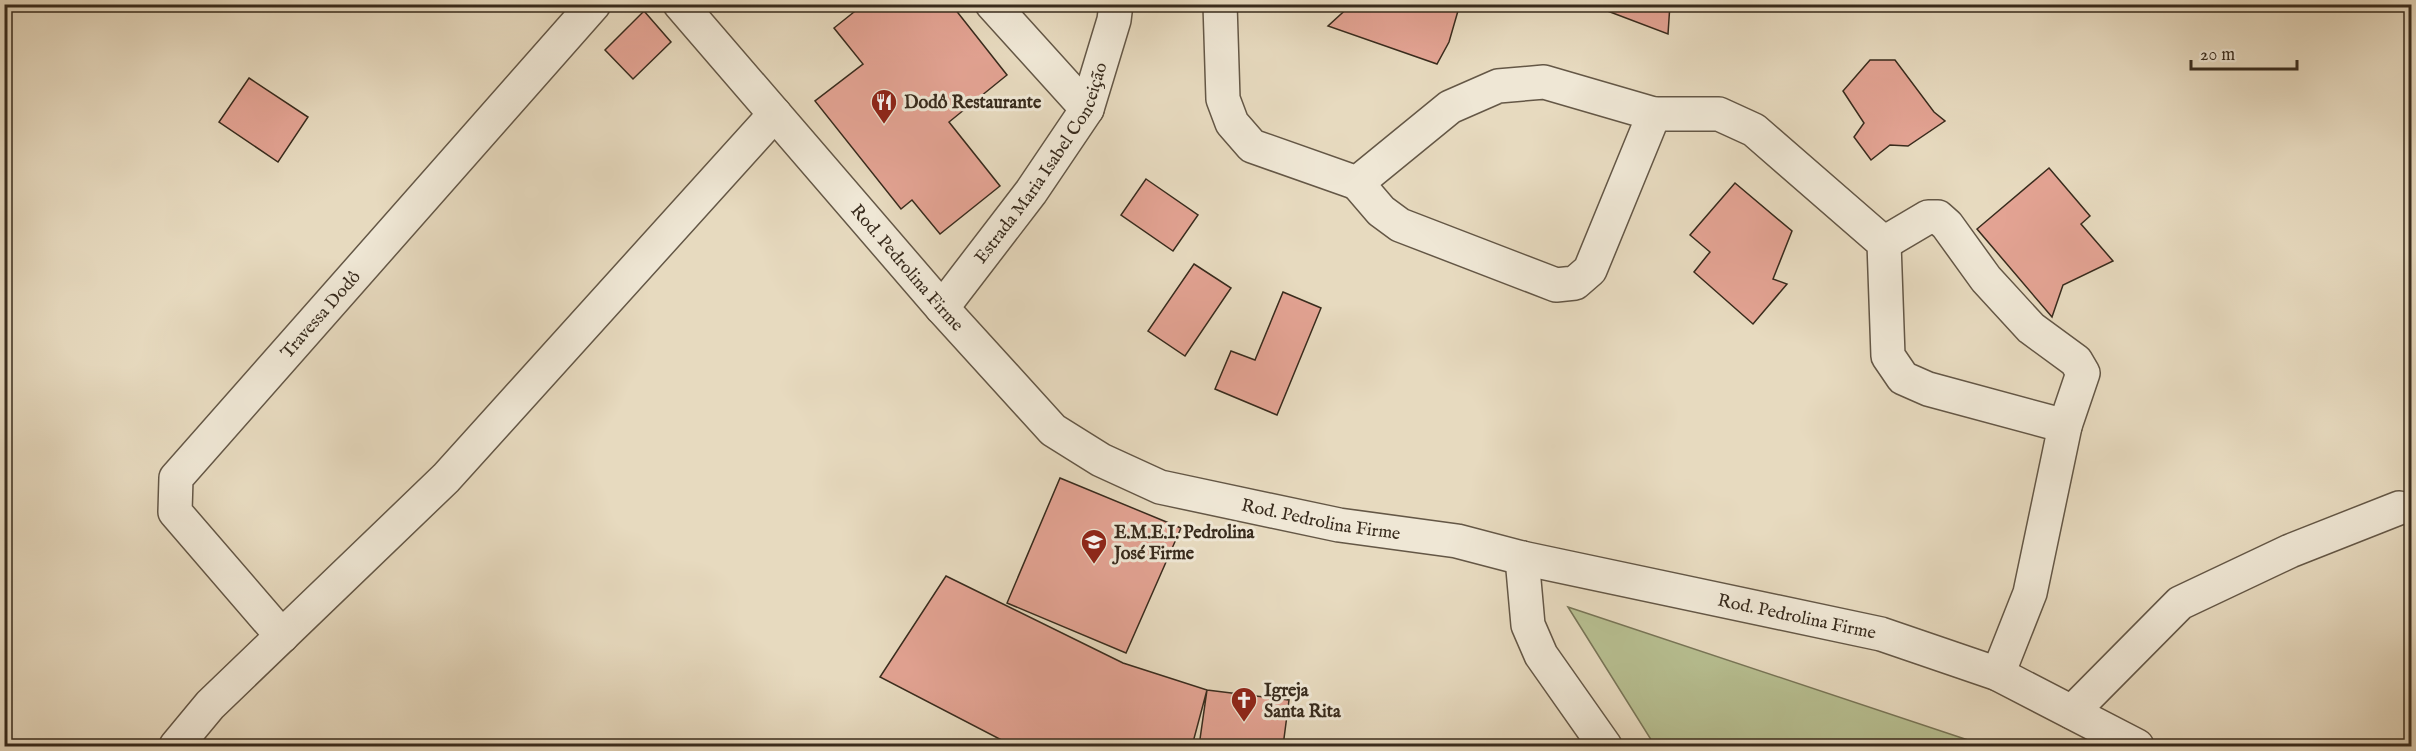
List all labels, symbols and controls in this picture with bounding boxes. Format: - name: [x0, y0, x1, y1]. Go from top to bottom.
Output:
- scale bar: [2191, 33, 2298, 71]
- text: 20 m: [2200, 44, 2235, 67]
- street label: Estrada Maria Isabel Conceição: [970, 60, 1114, 269]
- restaurant icon: Dodô Restaurante: [869, 87, 899, 125]
- place label: Dodô Restaurante: [904, 92, 1042, 115]
- street label: Rod. Pedrolina Firme: [845, 200, 968, 337]
- street label: Travessa Dodô: [276, 266, 367, 364]
- street label: Rod. Pedrolina Firme: [1239, 495, 1402, 546]
- place label: E.M.E.I. Pedrolina José Firme: [1112, 522, 1256, 566]
- school or university icon: E.M.E.I. Pedrolina José Firme: [1079, 527, 1109, 565]
- street label: Rod. Pedrolina Firme: [1715, 590, 1878, 646]
- place label: Igreja Santa Rita: [1264, 680, 1342, 724]
- church icon: Igreja Santa Rita: [1229, 685, 1259, 723]

